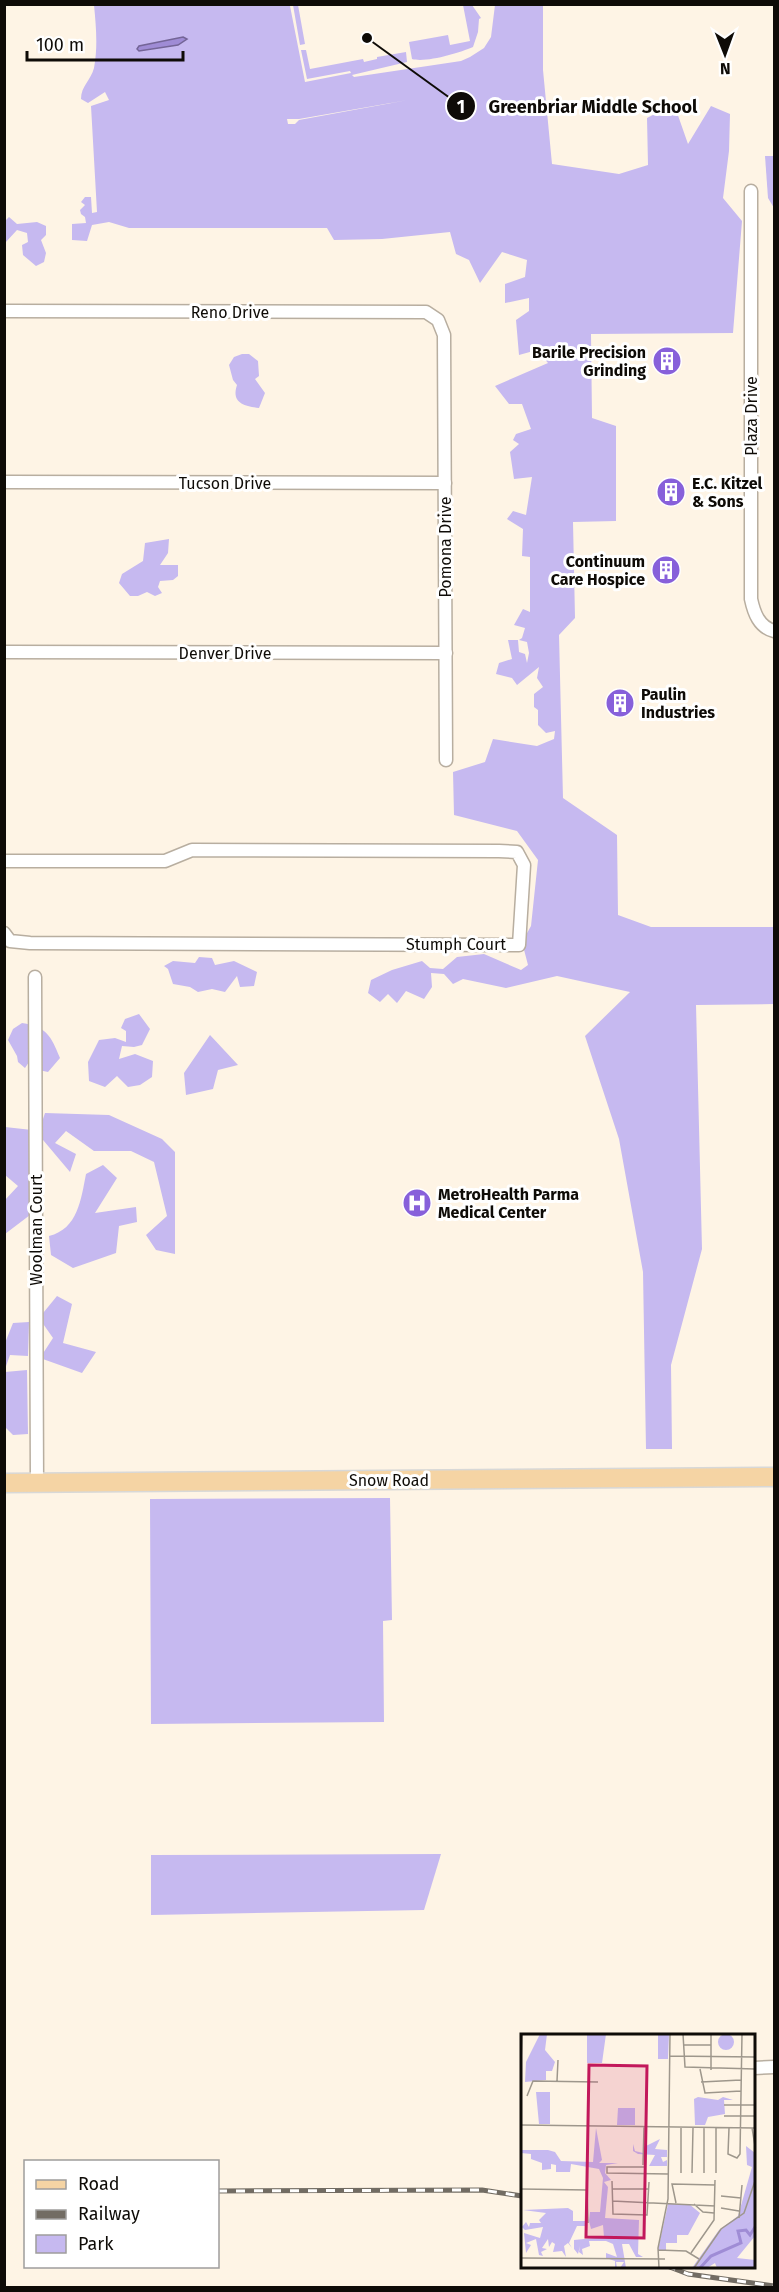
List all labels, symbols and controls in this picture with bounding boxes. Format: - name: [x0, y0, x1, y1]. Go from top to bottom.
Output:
- scale bar: [27, 24, 183, 62]
- north arrow: [695, 24, 755, 84]
- text: 100 m: [36, 34, 84, 56]
- text: N: [720, 59, 731, 78]
- callout: Greenbriar Middle School: [446, 88, 709, 124]
- text: 1: [457, 96, 465, 118]
- text: Greenbriar Middle School: [489, 96, 698, 118]
- street label: Reno Drive: [191, 303, 269, 322]
- place label: Barile Precision Grinding: [532, 343, 646, 380]
- building icon: Barile Precision Grinding: [651, 345, 683, 377]
- street label: Plaza Drive: [742, 376, 761, 456]
- street label: Tucson Drive: [179, 474, 271, 493]
- place label: E.C. Kitzel & Sons: [692, 474, 763, 511]
- building icon: E.C. Kitzel & Sons: [655, 476, 687, 508]
- street label: Pomona Drive: [436, 496, 455, 598]
- place label: Continuum Care Hospice: [551, 552, 645, 589]
- building icon: Continuum Care Hospice: [650, 554, 682, 586]
- street label: Denver Drive: [179, 644, 271, 663]
- place label: Paulin Industries: [641, 685, 715, 722]
- building icon: Paulin Industries: [604, 687, 636, 719]
- street label: Stumph Court: [406, 935, 506, 954]
- street label: Woolman Court: [27, 1174, 46, 1286]
- place label: MetroHealth Parma Medical Center: [438, 1185, 579, 1222]
- hospital icon: MetroHealth Parma Medical Center: [401, 1187, 433, 1219]
- street label: Snow Road: [349, 1471, 429, 1490]
- inset map: [521, 2034, 755, 2268]
- legend: [24, 2160, 219, 2268]
- text: Road: [78, 2173, 120, 2195]
- text: Railway: [78, 2203, 140, 2225]
- text: Park: [78, 2233, 114, 2255]

